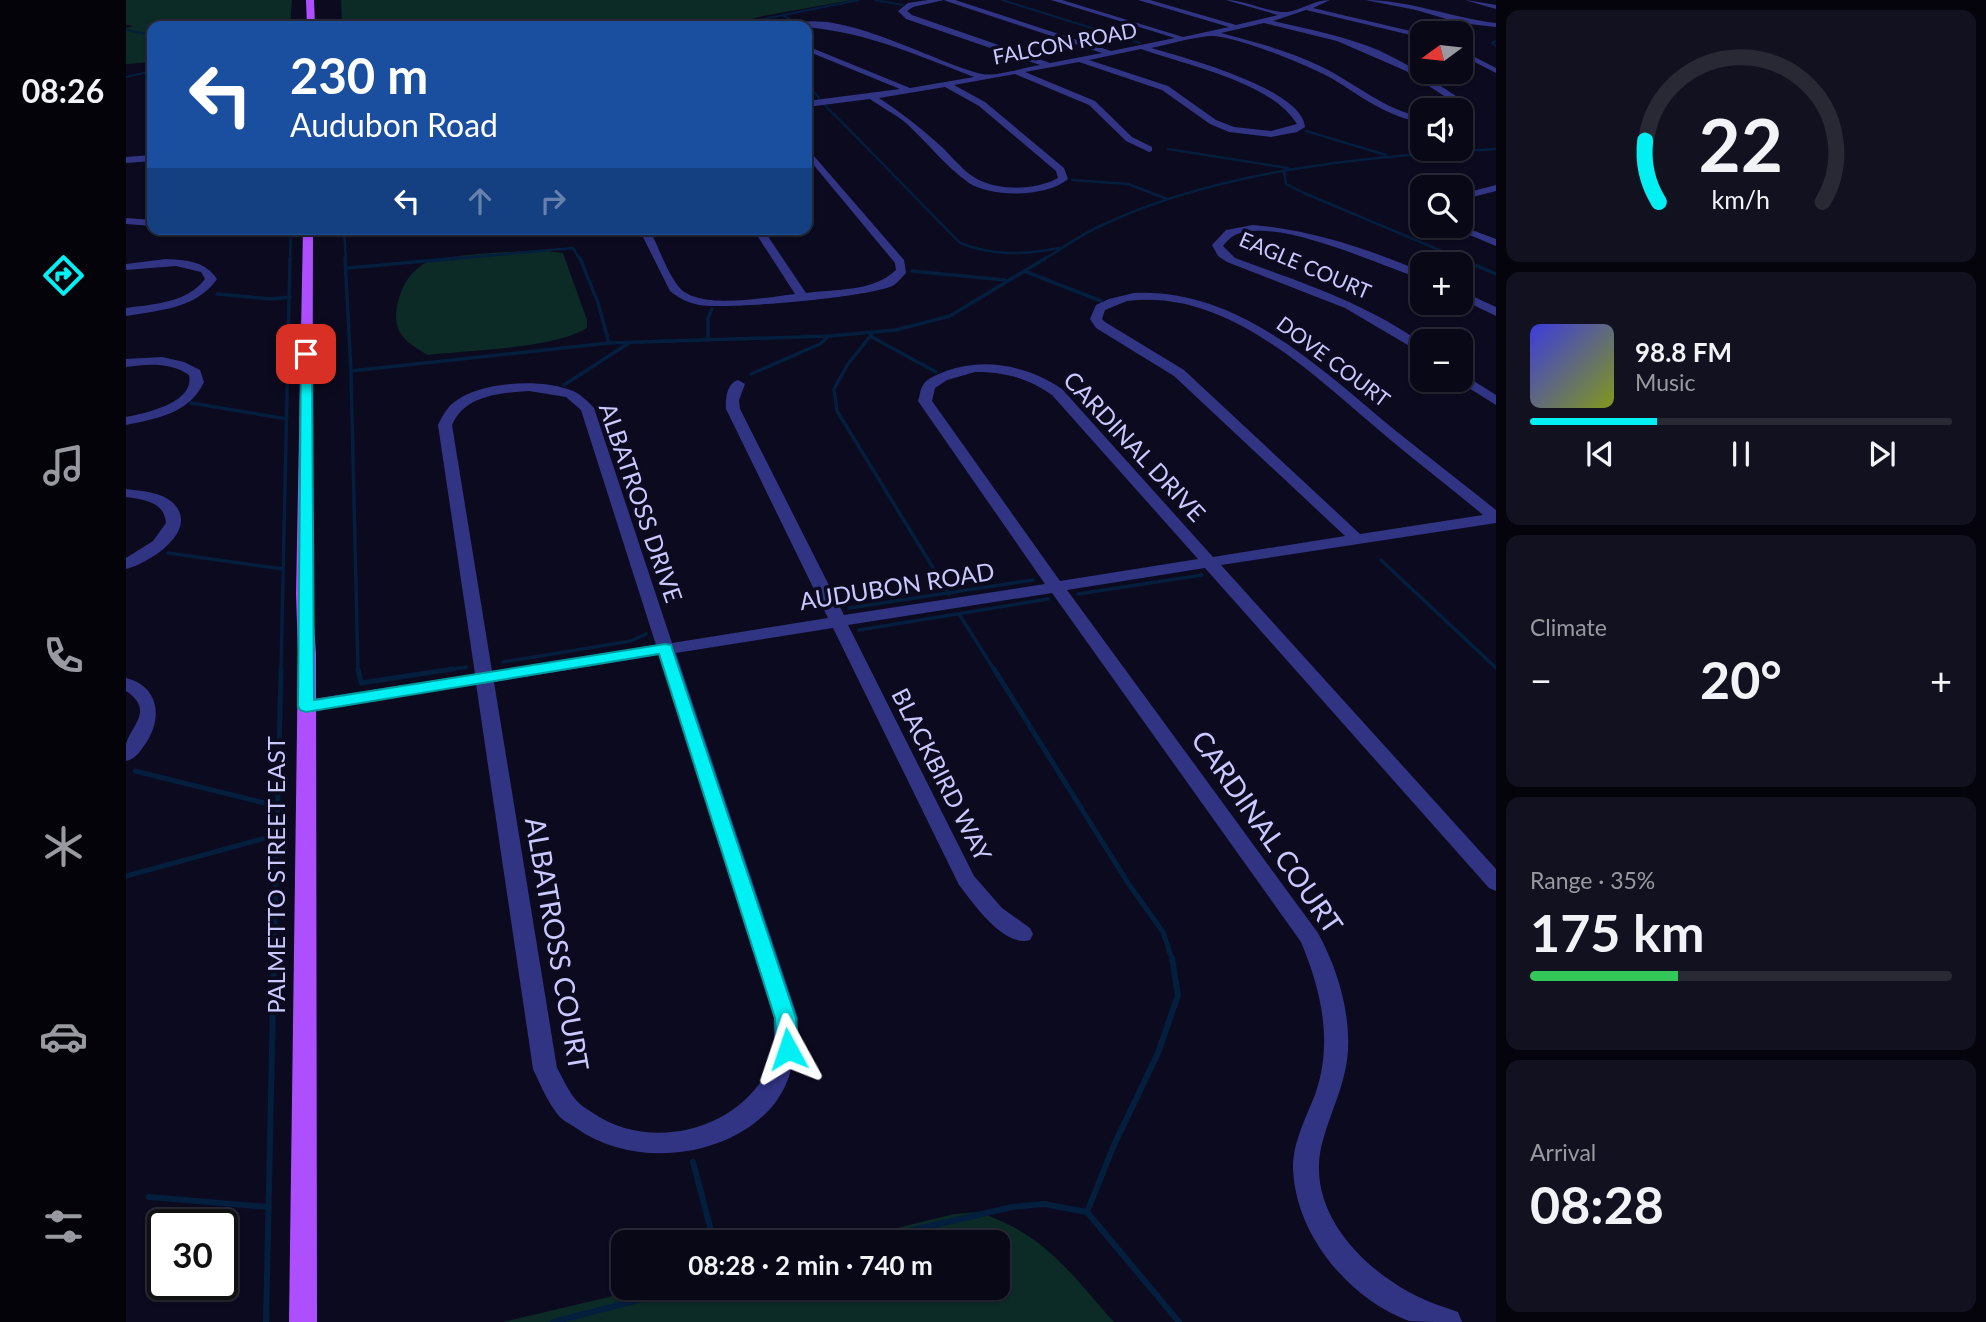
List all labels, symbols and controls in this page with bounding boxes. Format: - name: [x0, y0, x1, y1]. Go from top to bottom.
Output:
- street label: FALCON ROAD: [990, 16, 1139, 69]
- north arrow: [1410, 21, 1474, 84]
- map controls: [1410, 21, 1473, 392]
- text: 230 m: [290, 46, 428, 104]
- icon: left: [175, 49, 266, 140]
- text: 08:26: [22, 71, 104, 110]
- button: sound: [1410, 98, 1473, 161]
- text: 22: [1699, 101, 1783, 189]
- text: Audubon Road: [290, 105, 498, 144]
- button: search: [1410, 175, 1473, 238]
- icon: left: [388, 182, 426, 220]
- icon: ahead: [461, 182, 499, 220]
- icon: right: [534, 182, 572, 220]
- text: km/h: [1712, 184, 1770, 214]
- street label: EAGLE COURT: [1236, 226, 1376, 304]
- icon: directions: [39, 251, 88, 300]
- button: +: [1410, 252, 1473, 315]
- street label: DOVE COURT: [1272, 310, 1396, 412]
- pin: [276, 324, 336, 384]
- button: −: [1410, 329, 1473, 392]
- icon: arrive: [287, 335, 325, 373]
- text: 98.8 FM: [1635, 336, 1732, 368]
- street label: CARDINAL DRIVE: [1058, 365, 1212, 527]
- text: Music: [1635, 368, 1695, 396]
- street label: ALBATROSS DRIVE: [594, 399, 689, 606]
- icon: previous: [1581, 435, 1619, 473]
- icon: pause: [1722, 435, 1760, 473]
- icon: next: [1863, 435, 1901, 473]
- icon: music: [39, 441, 88, 490]
- street label: AUDUBON ROAD: [797, 556, 996, 615]
- text: Climate: [1530, 613, 1607, 641]
- icon: phone: [39, 631, 88, 680]
- text: 20°: [1700, 648, 1782, 710]
- text: −: [1530, 657, 1552, 703]
- text: +: [1930, 657, 1952, 703]
- street label: BLACKBIRD WAY: [886, 683, 998, 866]
- street label: CARDINAL COURT: [1185, 723, 1351, 940]
- street label: PALMETTO STREET EAST: [261, 736, 290, 1014]
- street label: ALBATROSS COURT: [519, 814, 597, 1074]
- icon: climate: [39, 822, 88, 871]
- text: Range · 35%: [1530, 866, 1655, 894]
- text: 175 km: [1530, 901, 1704, 963]
- icon: car: [39, 1012, 88, 1061]
- position arrow: [751, 1012, 825, 1086]
- text: Arrival: [1530, 1138, 1596, 1166]
- text: 08:28: [1530, 1173, 1664, 1235]
- icon: filters: [39, 1202, 88, 1251]
- speed limit sign: 30: [147, 1209, 238, 1300]
- text: 08:28 · 2 min · 740 m: [688, 1249, 933, 1281]

